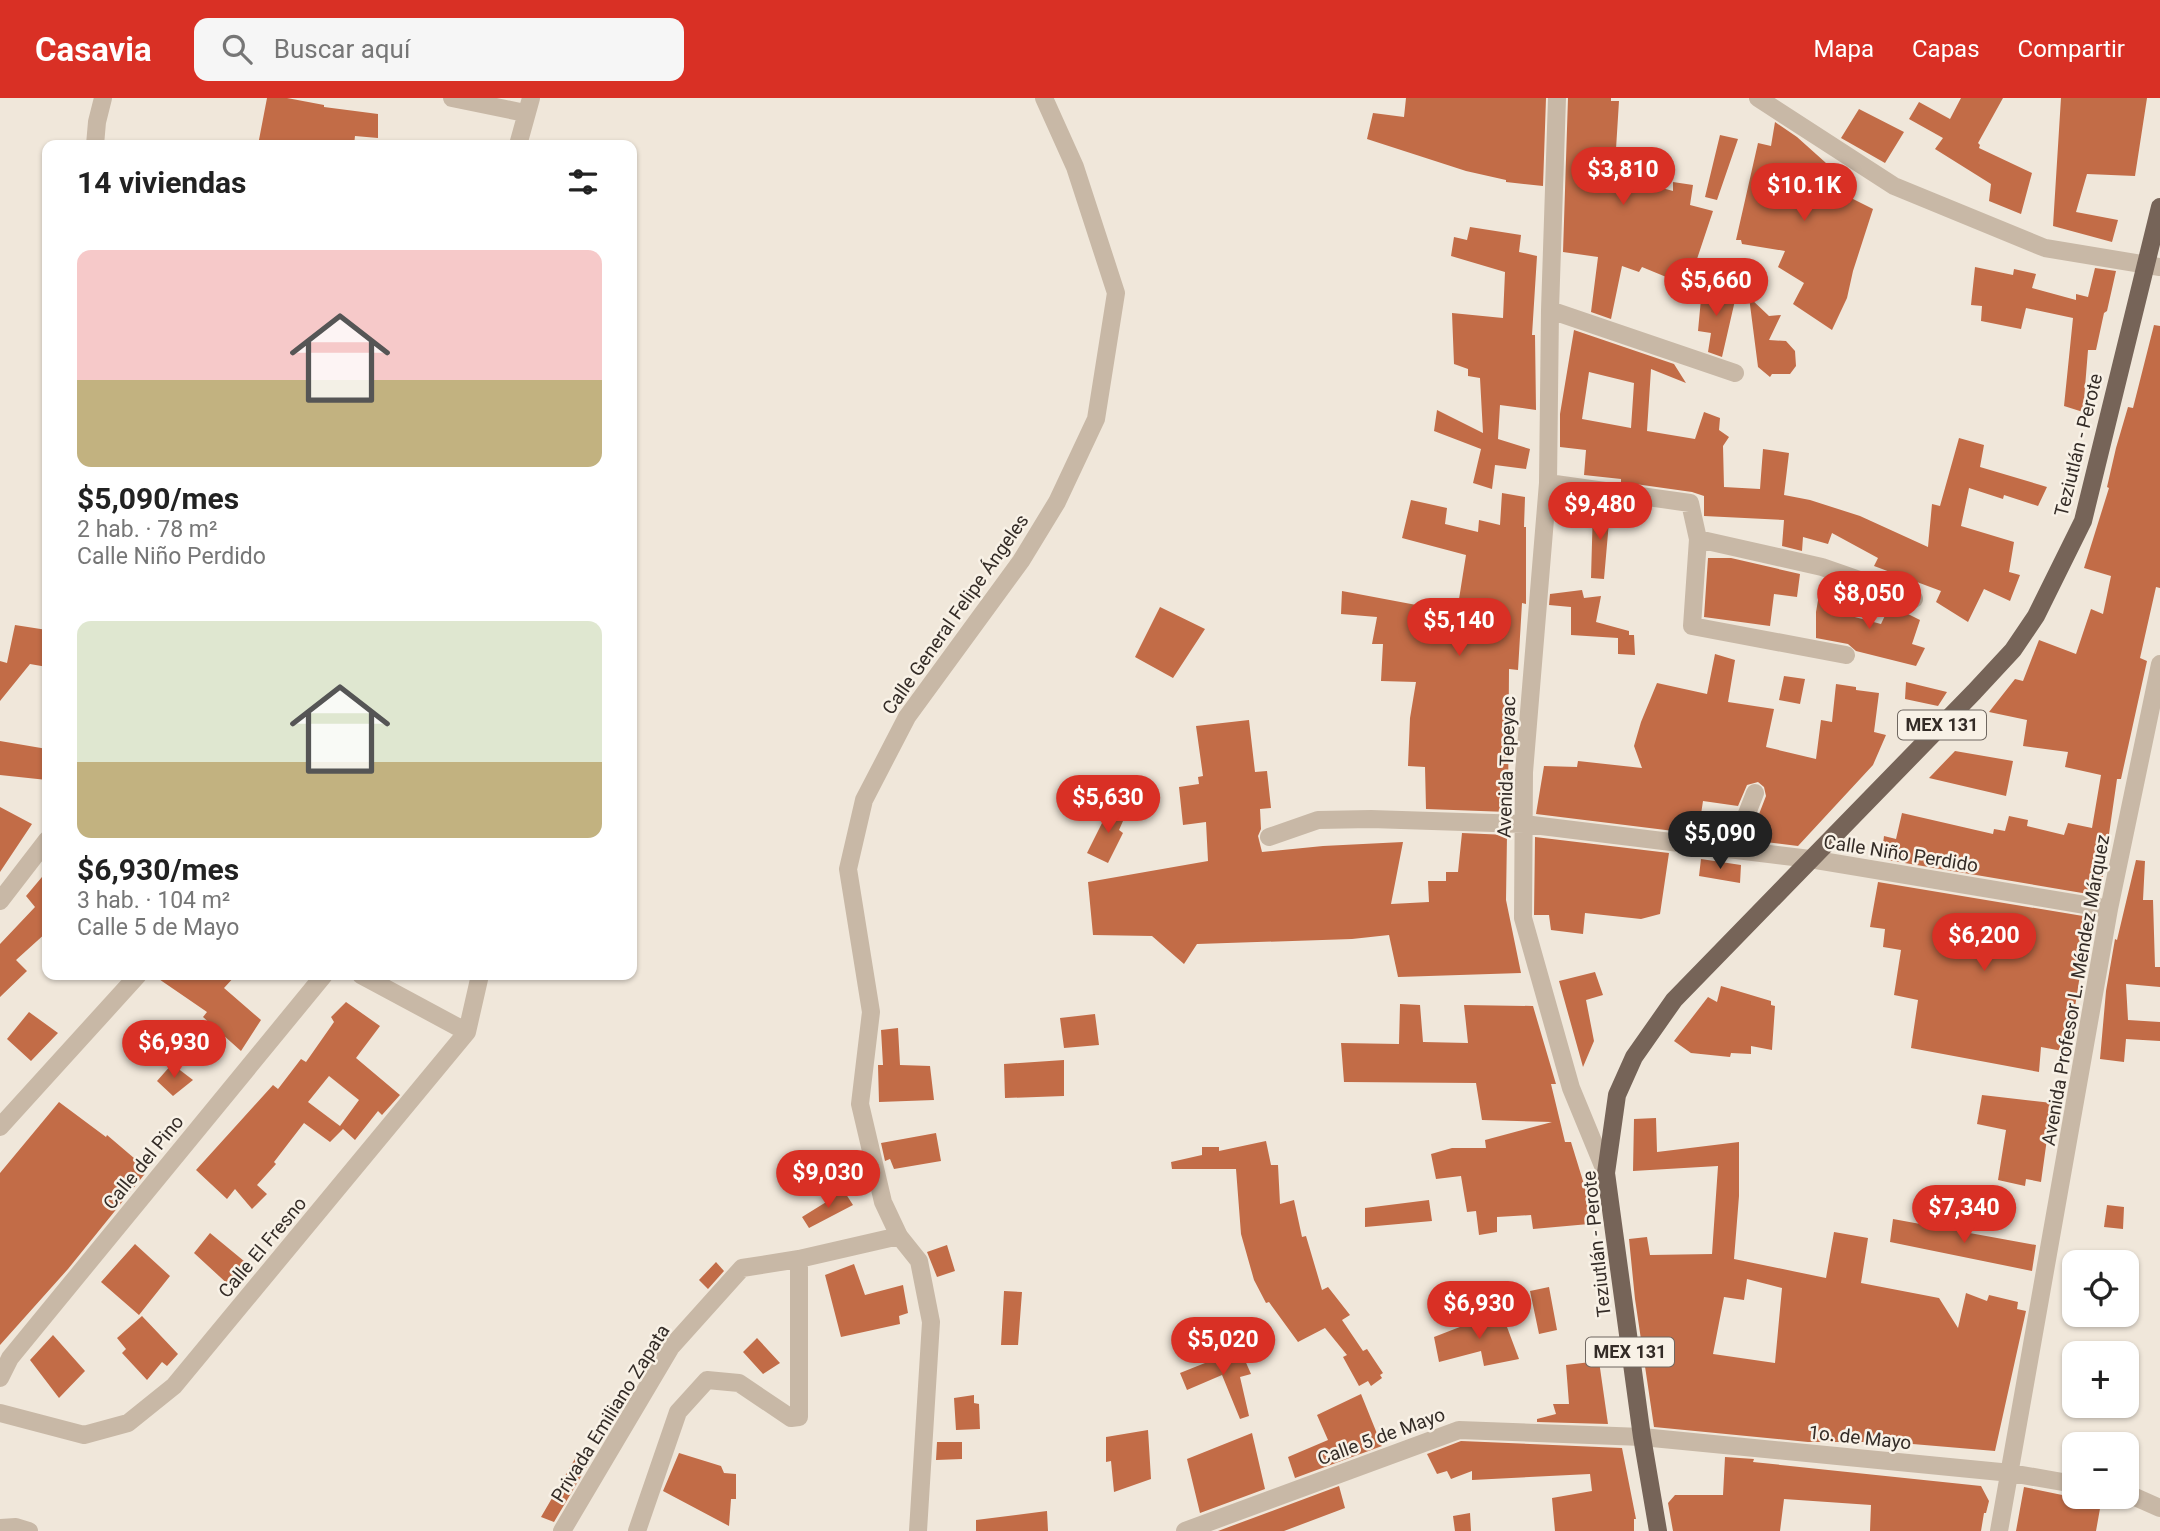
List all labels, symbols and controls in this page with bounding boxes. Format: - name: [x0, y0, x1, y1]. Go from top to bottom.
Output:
- search box: [194, 18, 684, 81]
- text: Casavia: [35, 30, 152, 69]
- icon: search: [218, 30, 256, 68]
- text: Buscar aquí: [274, 34, 410, 64]
- text: Mapa: [1813, 35, 1874, 63]
- text: Capas: [1912, 35, 1980, 63]
- text: Compartir: [2018, 35, 2125, 63]
- pin: $3,810: [1566, 148, 1680, 207]
- text: $3,810: [1587, 156, 1659, 183]
- icon: filters: [564, 163, 602, 201]
- pin: $10.1K: [1747, 164, 1861, 223]
- text: 14 viviendas: [77, 165, 247, 200]
- text: $10.1K: [1767, 172, 1841, 199]
- pin: $5,660: [1659, 258, 1773, 318]
- text: $5,660: [1680, 267, 1752, 294]
- icon: home: [277, 295, 403, 421]
- street label: Teziutlán - Perote: [2050, 371, 2107, 519]
- text: $5,090/mes: [77, 481, 239, 516]
- pin: $9,480: [1543, 482, 1657, 542]
- text: $9,480: [1564, 491, 1636, 518]
- street label: Calle General Felipe Ángeles: [877, 510, 1033, 719]
- text: 2 hab. · 78 m²: [77, 516, 217, 543]
- text: Calle Niño Perdido: [77, 543, 266, 570]
- pin: $8,050: [1812, 572, 1926, 631]
- text: $8,050: [1833, 580, 1905, 607]
- pin: $5,140: [1402, 598, 1516, 658]
- text: $5,140: [1423, 607, 1495, 634]
- icon: home: [277, 666, 403, 792]
- street label: Avenida Tepeyac: [1493, 696, 1520, 838]
- road number: MEX 131: [1898, 710, 1986, 740]
- pin: $5,630: [1051, 776, 1165, 835]
- text: $5,630: [1072, 784, 1144, 811]
- pin: $5,090: [1663, 812, 1777, 871]
- text: $5,090: [1684, 820, 1756, 847]
- street label: Calle Niño Perdido: [1822, 830, 1980, 877]
- street label: Avenida Profesor L. Méndez Márquez: [2037, 833, 2114, 1147]
- text: $6,930/mes: [77, 852, 239, 887]
- text: 3 hab. · 104 m²: [77, 887, 230, 914]
- text: Calle 5 de Mayo: [77, 914, 239, 941]
- pin: $6,200: [1927, 914, 2041, 973]
- text: $6,200: [1948, 922, 2020, 949]
- pin: $6,930: [117, 1020, 231, 1080]
- text: $6,930: [138, 1029, 210, 1056]
- street label: Calle del Pino: [98, 1110, 188, 1214]
- pin: $9,030: [771, 1150, 885, 1210]
- text: $9,030: [792, 1159, 864, 1186]
- street label: Teziutlán - Perote: [1577, 1170, 1616, 1318]
- pin: $7,340: [1907, 1186, 2021, 1245]
- street label: Calle El Fresno: [214, 1192, 311, 1302]
- text: $7,340: [1928, 1194, 2000, 1221]
- map controls: [2062, 1250, 2139, 1509]
- button: locate: [2062, 1250, 2139, 1327]
- pin: $6,930: [1422, 1282, 1536, 1341]
- text: $6,930: [1443, 1290, 1515, 1317]
- pin: $5,020: [1166, 1318, 1280, 1377]
- street label: Privada Emiliano Zapata: [546, 1320, 675, 1506]
- text: $5,020: [1187, 1326, 1259, 1353]
- road number: MEX 131: [1586, 1338, 1674, 1366]
- button: +: [2062, 1341, 2139, 1418]
- street label: Calle 5 de Mayo: [1314, 1403, 1448, 1470]
- street label: 1o. de Mayo: [1807, 1421, 1912, 1454]
- button: −: [2062, 1432, 2139, 1509]

